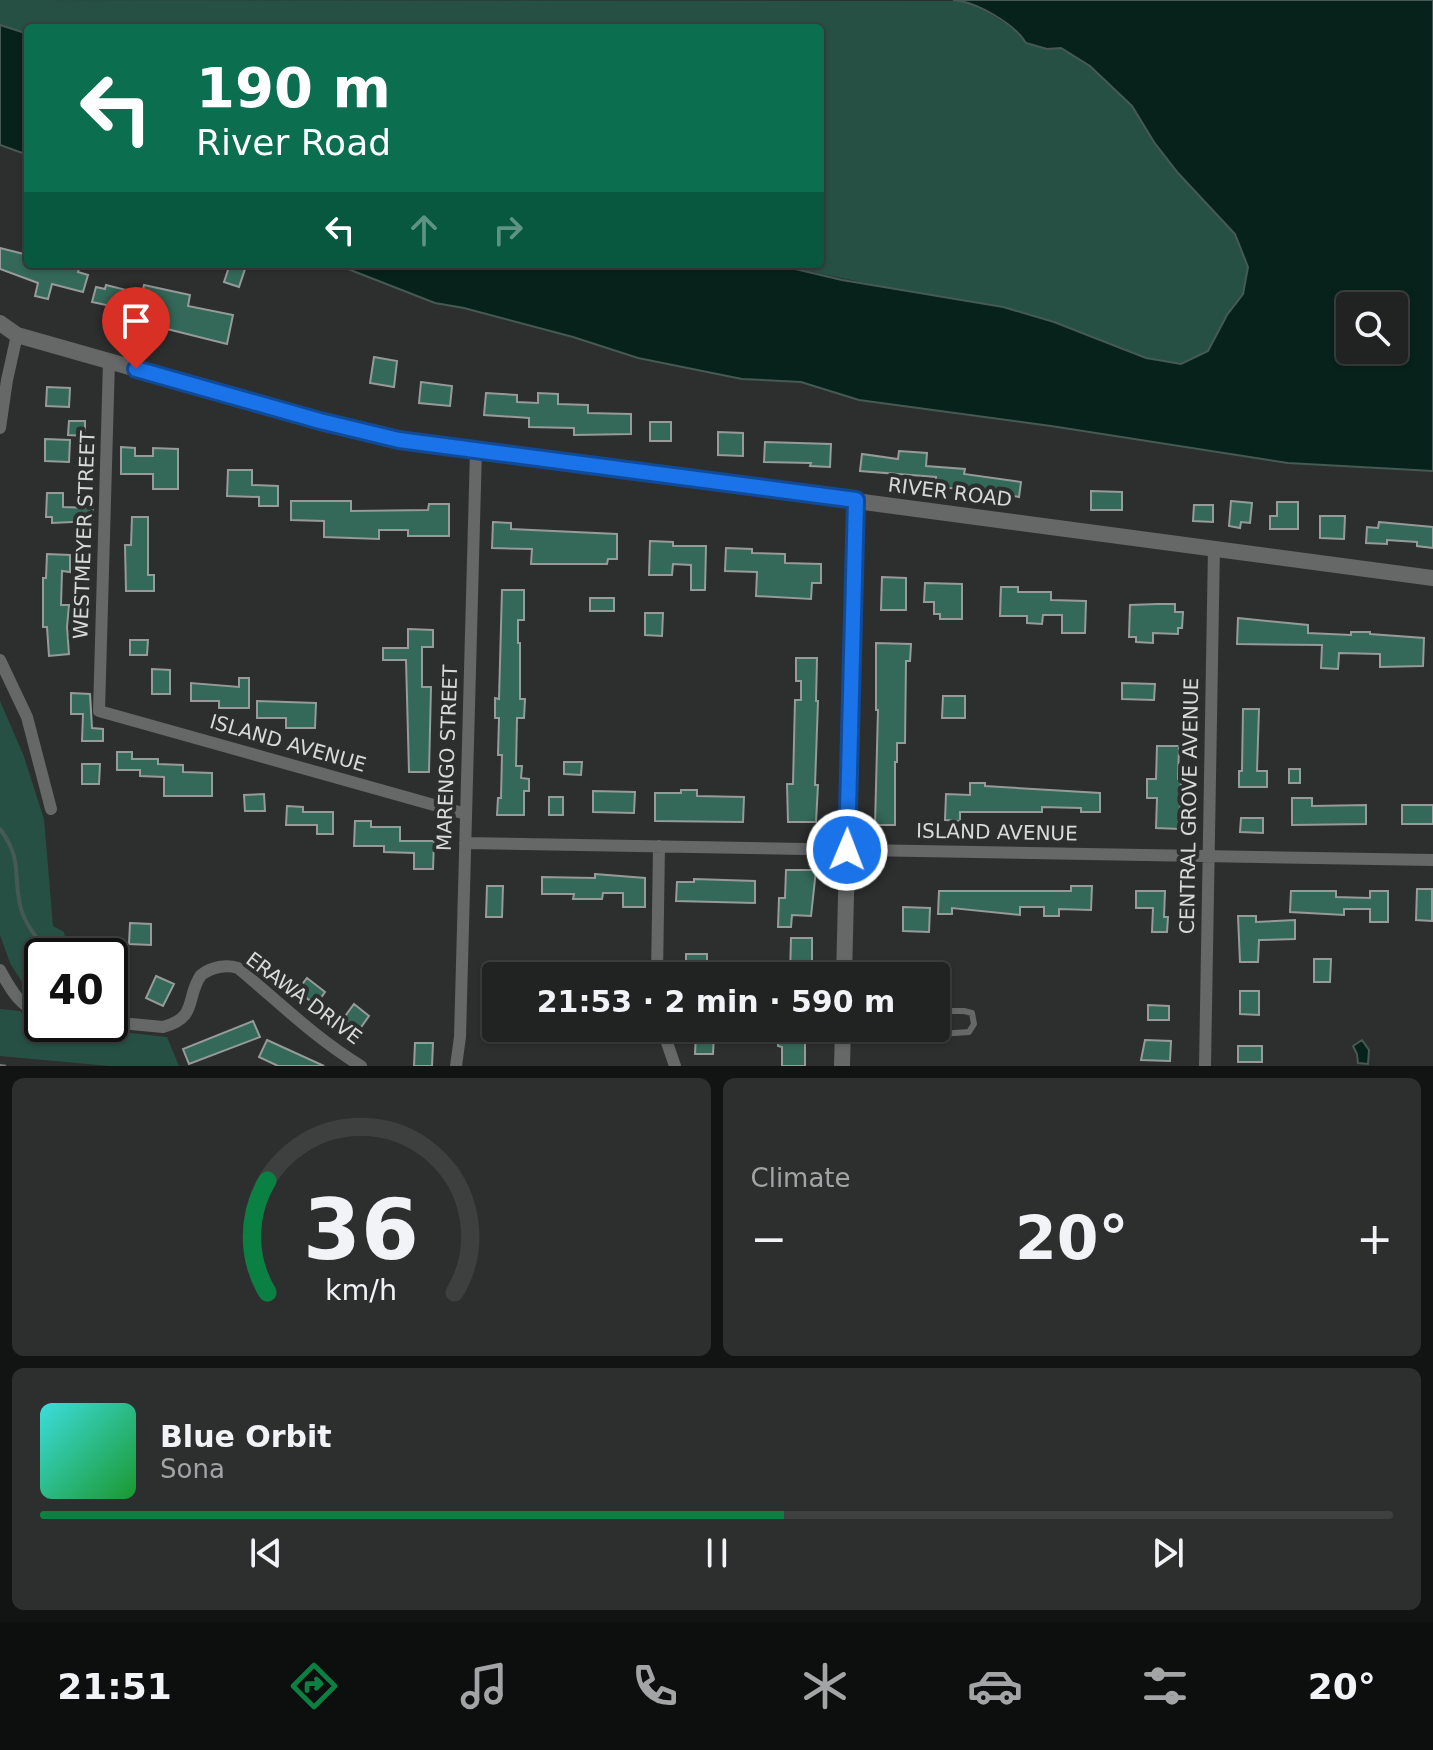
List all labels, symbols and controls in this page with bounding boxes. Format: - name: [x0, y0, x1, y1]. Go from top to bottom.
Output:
- text: 190 m: [196, 55, 391, 120]
- icon: left: [64, 56, 168, 160]
- text: River Road: [196, 122, 391, 163]
- icon: left: [318, 208, 362, 252]
- icon: ahead: [402, 208, 446, 252]
- icon: right: [486, 208, 530, 252]
- pin: [102, 287, 170, 369]
- map controls: [1336, 292, 1408, 364]
- button: search: [1336, 292, 1408, 364]
- icon: arrive: [114, 299, 158, 343]
- street label: WESTMEYER STREET: [68, 430, 100, 640]
- street label: RIVER ROAD: [887, 472, 1013, 512]
- street label: MARENGO STREET: [432, 664, 462, 852]
- street label: CENTRAL GROVE AVENUE: [1175, 678, 1203, 934]
- street label: ISLAND AVENUE: [207, 709, 369, 777]
- position arrow: [805, 808, 889, 892]
- street label: ISLAND AVENUE: [916, 819, 1078, 845]
- speed limit sign: 40: [24, 938, 128, 1042]
- street label: ERAWA DRIVE: [241, 947, 367, 1049]
- text: 21:53 · 2 min · 590 m: [537, 984, 895, 1019]
- text: Climate: [751, 1163, 851, 1193]
- text: 36: [303, 1182, 419, 1279]
- text: 20°: [1015, 1203, 1129, 1273]
- text: −: [751, 1213, 787, 1264]
- text: +: [1356, 1213, 1393, 1264]
- text: km/h: [325, 1273, 397, 1307]
- text: Blue Orbit: [160, 1419, 332, 1454]
- text: Sona: [160, 1454, 225, 1484]
- icon: previous: [244, 1531, 288, 1575]
- icon: pause: [695, 1531, 739, 1575]
- icon: next: [1146, 1531, 1190, 1575]
- icon: directions: [286, 1658, 342, 1714]
- icon: music: [456, 1658, 512, 1714]
- icon: phone: [627, 1658, 683, 1714]
- icon: climate: [797, 1658, 853, 1714]
- icon: car: [967, 1658, 1023, 1714]
- icon: filters: [1137, 1658, 1193, 1714]
- text: 21:51: [57, 1666, 172, 1707]
- text: 20°: [1308, 1666, 1376, 1707]

